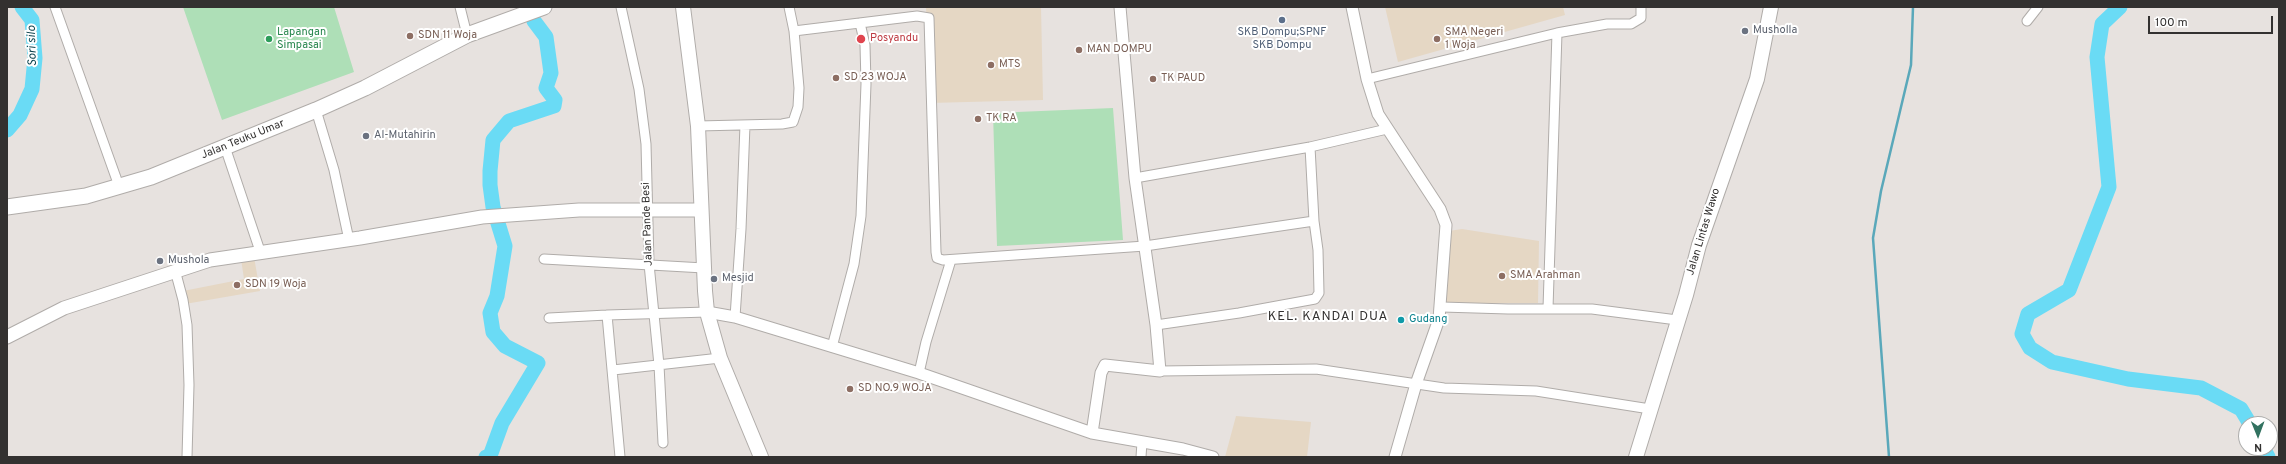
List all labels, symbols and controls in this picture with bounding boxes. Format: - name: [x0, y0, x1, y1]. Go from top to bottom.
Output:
- scale bar: [2150, 8, 2275, 34]
- marker: SKB Dompu;SPNF SKB Dompu: [1277, 15, 1287, 25]
- text: 100 m: [2155, 15, 2188, 31]
- place label: Musholla: [1753, 24, 1797, 38]
- water label: Sori silo: [25, 25, 41, 67]
- place label: Lapangan Simpasai: [277, 26, 326, 52]
- place label: SKB Dompu;SPNF SKB Dompu: [1237, 26, 1327, 52]
- place label: SMA Negeri 1 Woja: [1445, 26, 1503, 52]
- marker: Musholla: [1740, 26, 1750, 36]
- place label: SDN 11 Woja: [418, 29, 477, 43]
- marker: SDN 11 Woja: [405, 31, 415, 41]
- place label: Posyandu: [870, 32, 918, 46]
- marker: Posyandu: [855, 33, 867, 45]
- marker: Lapangan Simpasai: [264, 34, 274, 44]
- marker: SMA Negeri 1 Woja: [1432, 34, 1442, 44]
- place label: MAN DOMPU: [1087, 43, 1152, 57]
- marker: MAN DOMPU: [1074, 45, 1084, 55]
- place label: MTS: [999, 58, 1021, 72]
- marker: MTS: [986, 60, 996, 70]
- place label: SD 23 WOJA: [844, 71, 907, 85]
- place label: TK PAUD: [1161, 72, 1205, 86]
- marker: SD 23 WOJA: [831, 73, 841, 83]
- marker: TK PAUD: [1148, 74, 1158, 84]
- place label: TK RA: [986, 112, 1017, 126]
- marker: TK RA: [973, 114, 983, 124]
- street label: Jalan Teuku Umar: [199, 117, 287, 163]
- place label: Al-Mutahirin: [374, 129, 436, 143]
- marker: Al-Mutahirin: [361, 131, 371, 141]
- street label: Jalan Pande Besi: [640, 182, 656, 266]
- street label: Jalan Lintas Wawo: [1684, 187, 1724, 277]
- place label: Mushola: [168, 254, 209, 268]
- marker: Mushola: [155, 256, 165, 266]
- place label: SMA Arahman: [1510, 269, 1580, 283]
- marker: SMA Arahman: [1497, 271, 1507, 281]
- place label: Mesjid: [722, 272, 754, 286]
- marker: Mesjid: [709, 274, 719, 284]
- place label: SDN 19 Woja: [245, 278, 306, 292]
- marker: SDN 19 Woja: [232, 280, 242, 290]
- district label: KEL. KANDAI DUA: [1268, 309, 1388, 325]
- place label: Gudang: [1409, 313, 1447, 327]
- marker: Gudang: [1396, 315, 1406, 325]
- place label: SD NO.9 WOJA: [858, 382, 932, 396]
- marker: SD NO.9 WOJA: [845, 384, 855, 394]
- north arrow: [2238, 416, 2278, 456]
- text: N: [2254, 440, 2262, 454]

